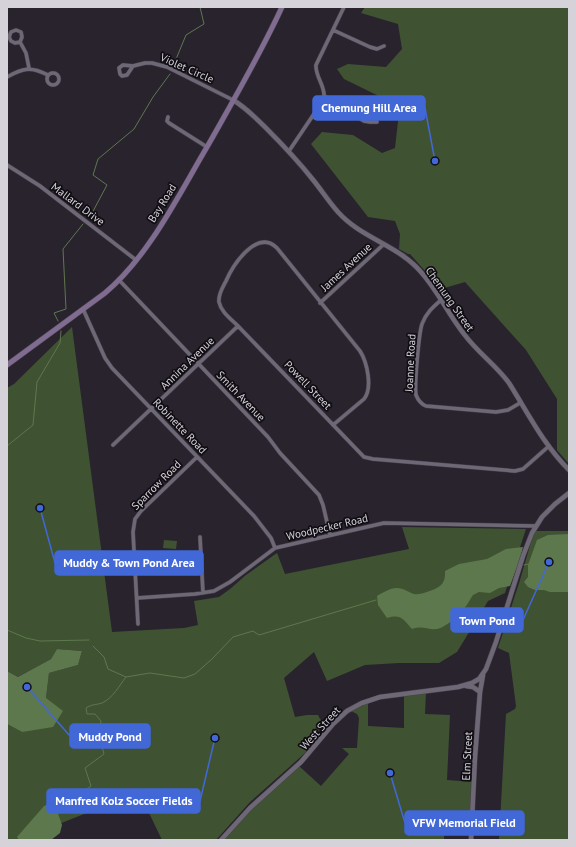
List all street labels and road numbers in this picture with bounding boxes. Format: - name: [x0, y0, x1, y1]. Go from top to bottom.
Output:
- street label: Violet Circle: [157, 50, 216, 86]
- street label: Mallard Drive: [49, 179, 108, 229]
- street label: Bay Road: [145, 181, 179, 225]
- street label: James Avenue: [317, 240, 375, 295]
- street label: Chemung Street: [423, 264, 478, 334]
- street label: Annina Avenue: [157, 333, 217, 392]
- street label: Joanne Road: [401, 333, 419, 394]
- street label: Powell Street: [281, 358, 335, 413]
- street label: Smith Avenue: [214, 368, 269, 424]
- street label: Robinette Road: [150, 395, 210, 457]
- street label: Sparrow Road: [128, 457, 184, 513]
- street label: Woodpecker Road: [285, 511, 369, 543]
- street label: West Street: [297, 703, 343, 753]
- street label: Elm Street: [459, 731, 475, 781]

